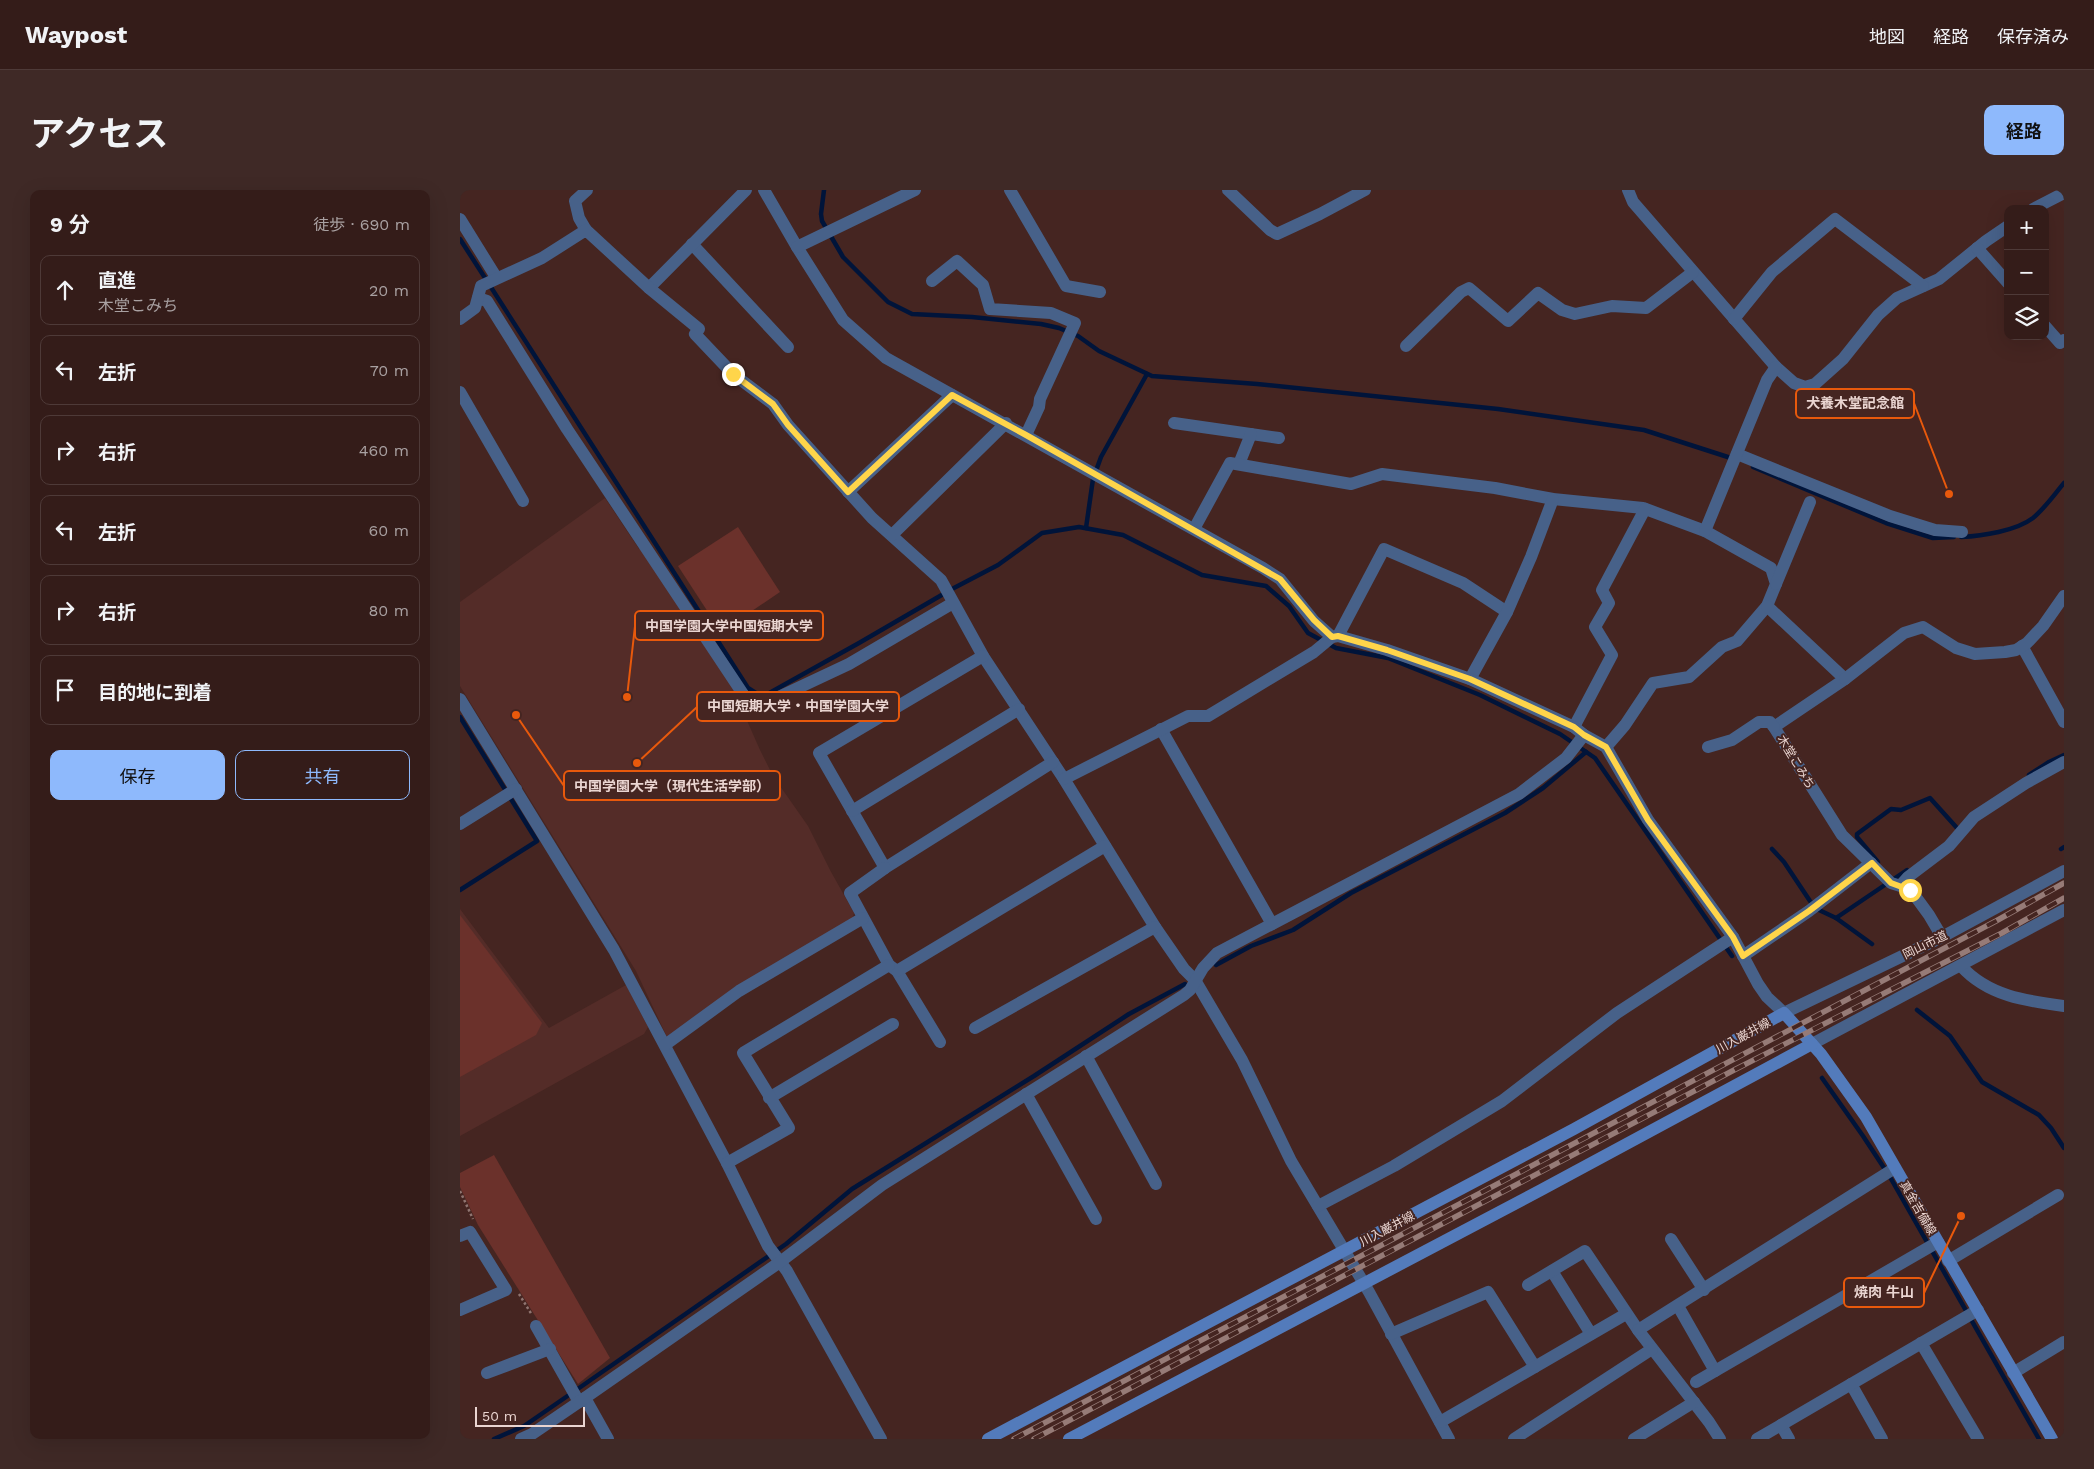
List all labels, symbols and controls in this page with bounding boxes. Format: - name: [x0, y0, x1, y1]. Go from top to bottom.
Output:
- text: Waypost: [25, 21, 127, 49]
- text: 地図: [1869, 26, 1905, 47]
- text: 経路: [1933, 26, 1969, 47]
- text: 保存済み: [1997, 26, 2069, 47]
- button: 経路: [1984, 105, 2064, 155]
- text: アクセス: [30, 113, 168, 155]
- map controls: [2004, 205, 2049, 340]
- button: +: [2004, 205, 2049, 250]
- text: 9 分: [50, 212, 90, 237]
- text: 徒歩 · 690 m: [313, 215, 410, 234]
- button: −: [2004, 250, 2049, 295]
- text: 直進: [98, 269, 136, 292]
- icon: ahead: [51, 276, 79, 304]
- text: 20 m: [369, 281, 409, 300]
- button: layers: [2004, 295, 2049, 340]
- text: 木堂こみち: [98, 296, 178, 315]
- icon: left: [51, 356, 79, 384]
- text: 左折: [98, 361, 136, 384]
- text: 70 m: [370, 361, 409, 380]
- route end: [722, 363, 745, 386]
- callout: 犬養木堂記念館: [1796, 389, 1914, 418]
- text: 犬養木堂記念館: [1806, 395, 1904, 411]
- icon: right: [51, 436, 79, 464]
- text: 右折: [98, 441, 136, 464]
- text: 460 m: [359, 441, 409, 460]
- icon: left: [51, 516, 79, 544]
- text: 左折: [98, 521, 136, 544]
- text: 60 m: [369, 521, 409, 540]
- icon: right: [51, 596, 79, 624]
- text: 右折: [98, 601, 136, 624]
- text: 80 m: [368, 601, 409, 620]
- callout: 中国学園大学中国短期大学: [635, 611, 823, 640]
- text: 中国学園大学中国短期大学: [645, 618, 813, 634]
- icon: arrive: [51, 676, 79, 704]
- text: 目的地に到着: [98, 681, 212, 704]
- callout: 中国短期大学・中国学園大学: [697, 692, 899, 721]
- text: 中国短期大学・中国学園大学: [707, 698, 889, 714]
- street label: 木堂こみち: [1775, 733, 1817, 791]
- button: 保存: [50, 750, 225, 800]
- button: 共有: [235, 750, 410, 800]
- callout: 中国学園大学（現代生活学部）: [564, 771, 780, 800]
- text: 中国学園大学（現代生活学部）: [574, 778, 770, 794]
- route start: [1899, 879, 1922, 902]
- street label: 岡山市道: [1900, 928, 1950, 962]
- street label: 川入巌井線: [1713, 1015, 1773, 1057]
- street label: 真金吉備線: [1897, 1179, 1939, 1237]
- street label: 川入巌井線: [1357, 1209, 1417, 1249]
- callout: 焼肉 牛山: [1844, 1278, 1924, 1307]
- text: 焼肉 牛山: [1854, 1284, 1914, 1300]
- scale bar: [475, 1404, 585, 1427]
- text: 50 m: [482, 1408, 517, 1424]

